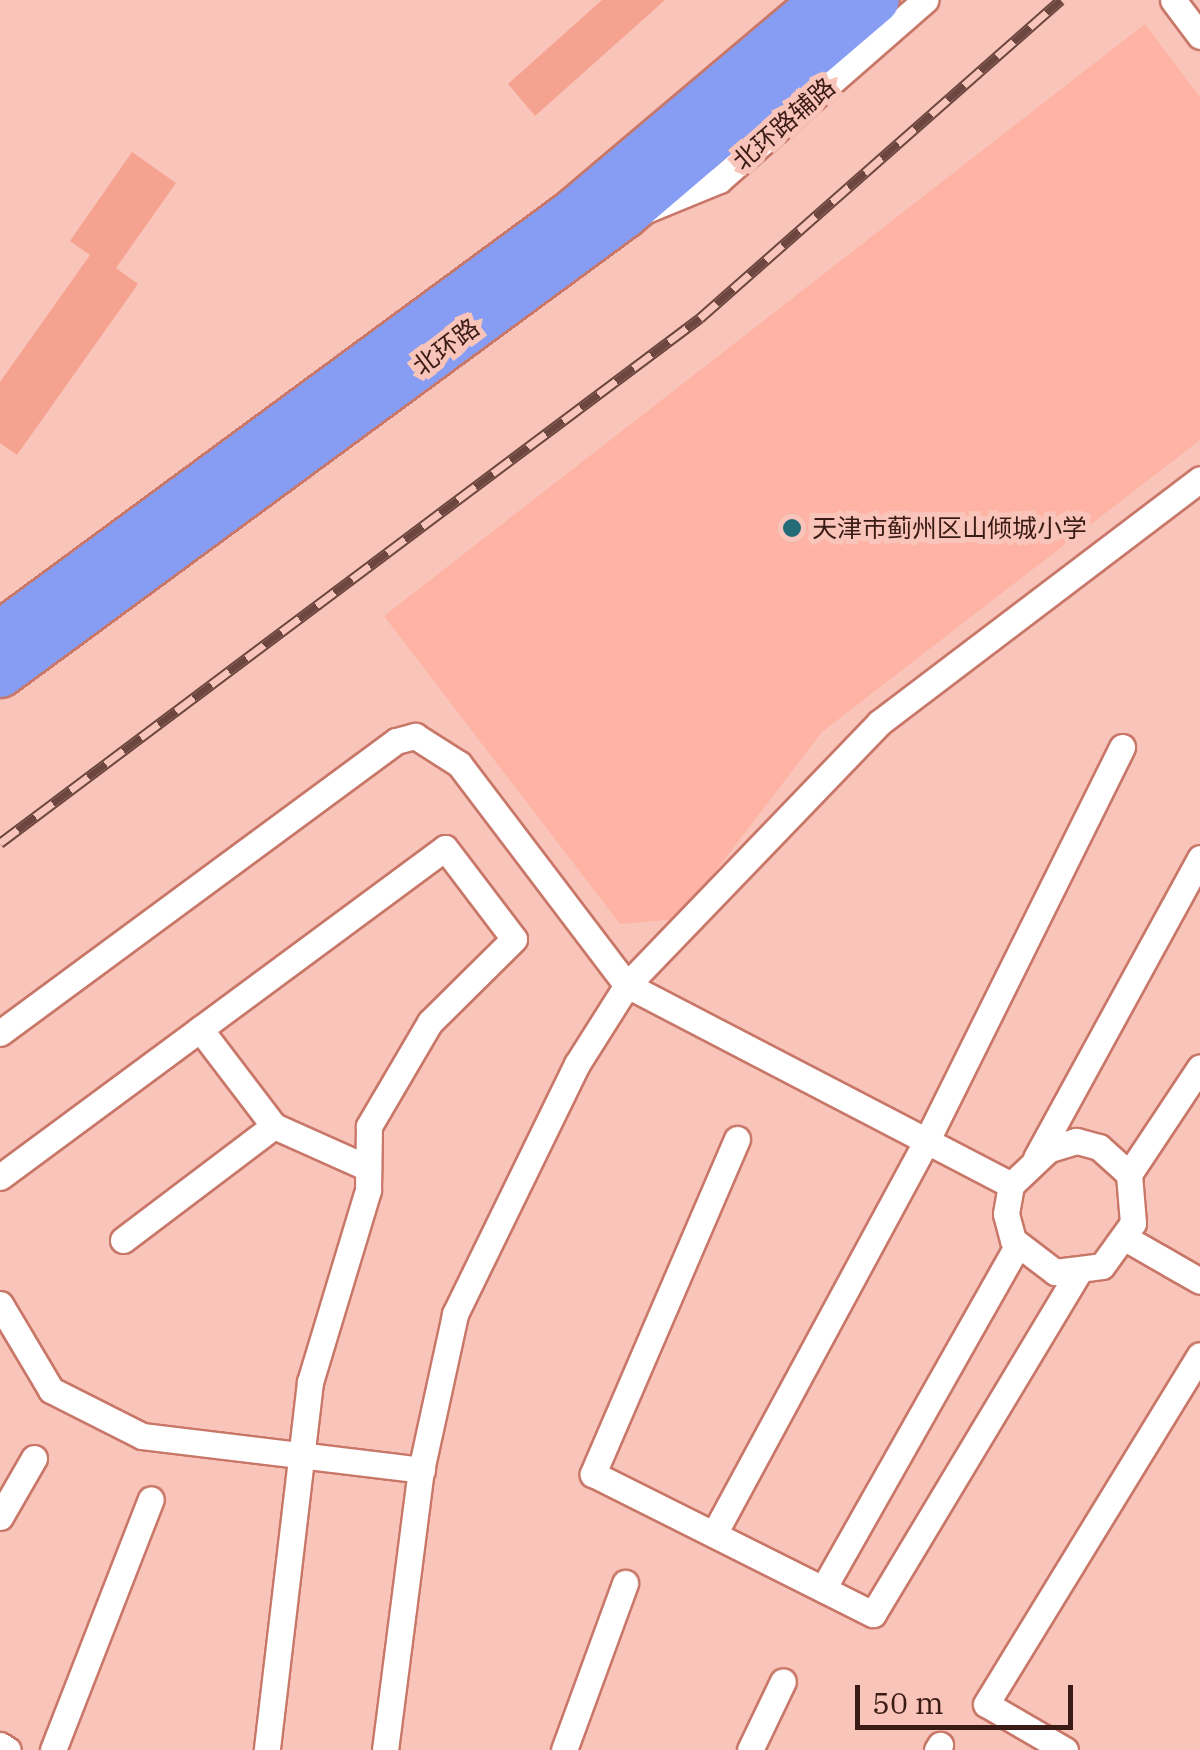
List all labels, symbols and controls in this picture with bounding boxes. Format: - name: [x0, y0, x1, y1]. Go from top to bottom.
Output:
- street label: 北环路辅路: [727, 72, 841, 176]
- street label: 北环路: [407, 312, 485, 382]
- place label: 天津市蓟州区山倾城小学: [812, 513, 1087, 543]
- marker: 天津市蓟州区山倾城小学: [781, 517, 803, 539]
- scale bar: [860, 1665, 1078, 1727]
- text: 50 m: [872, 1683, 944, 1722]

